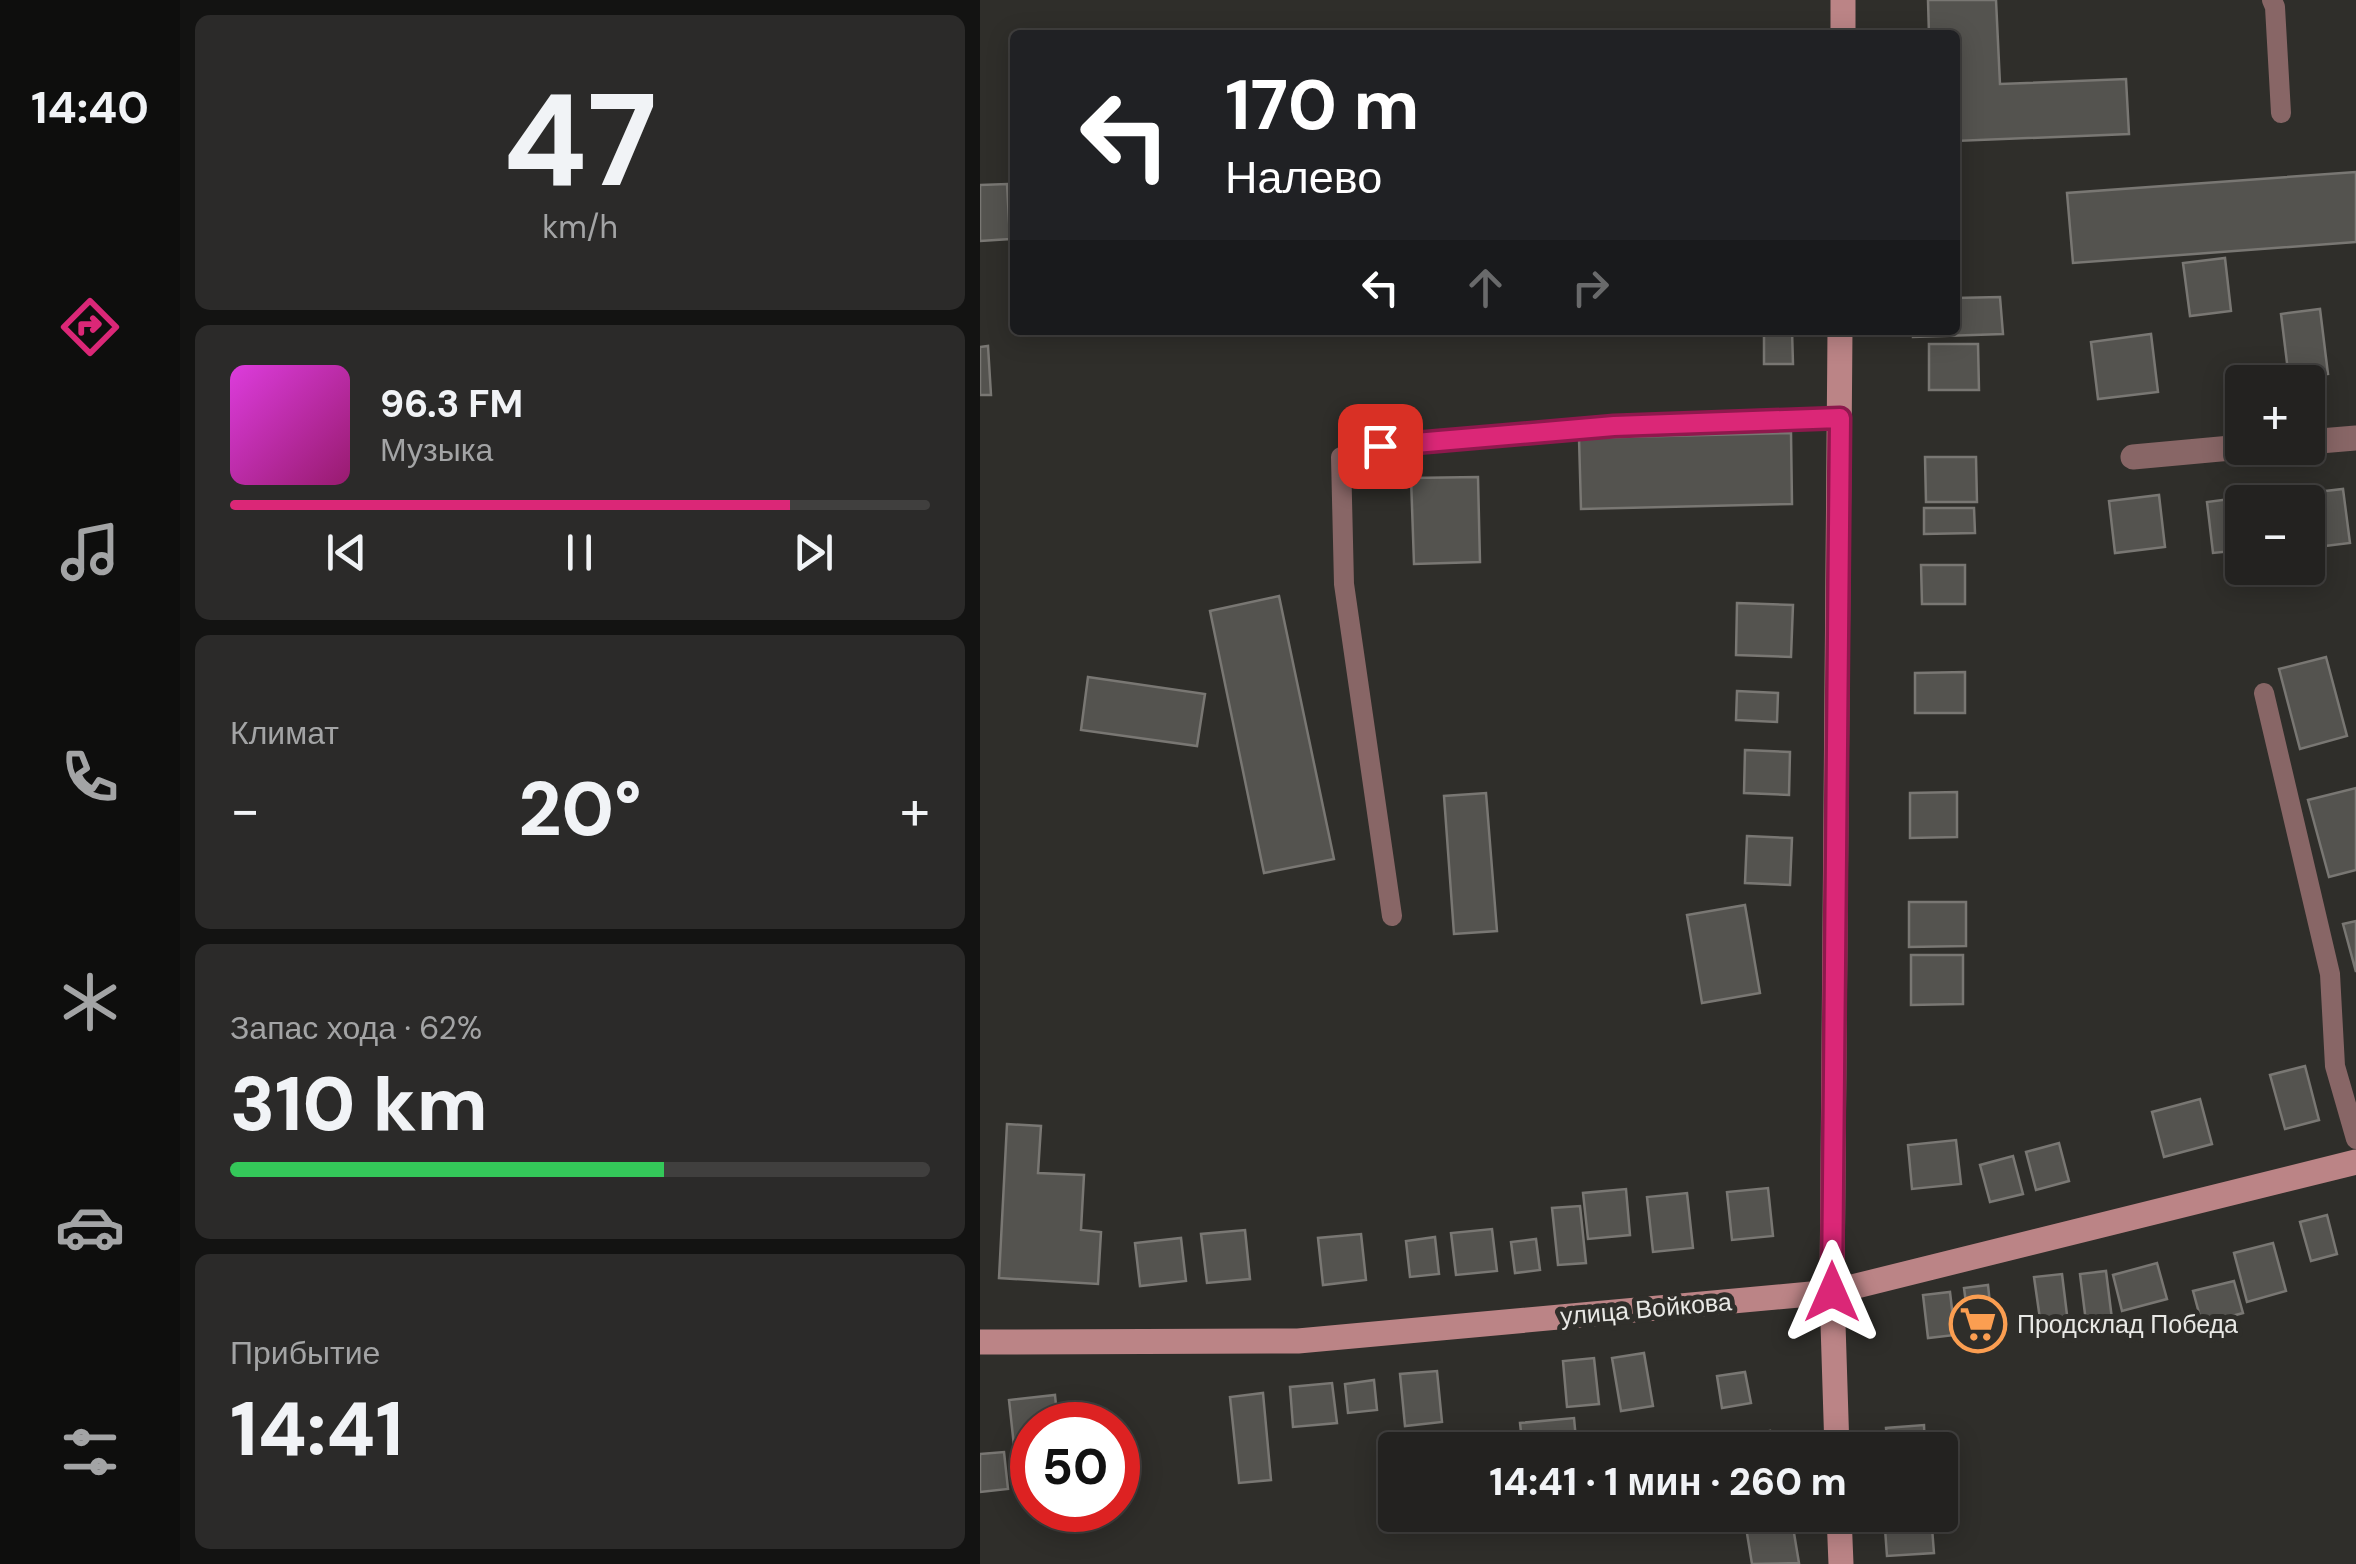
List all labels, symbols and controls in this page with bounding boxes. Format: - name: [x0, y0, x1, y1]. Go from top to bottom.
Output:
- text: 47: [503, 56, 657, 225]
- text: 170 m: [1225, 60, 1419, 151]
- icon: left: [1060, 70, 1190, 200]
- text: 14:40: [31, 78, 149, 137]
- text: Налево: [1225, 148, 1382, 207]
- text: km/h: [542, 206, 618, 248]
- icon: left: [1353, 260, 1408, 315]
- icon: ahead: [1458, 260, 1513, 315]
- icon: right: [1563, 260, 1618, 315]
- icon: directions: [55, 292, 125, 362]
- map controls: [2225, 365, 2325, 585]
- button: +: [2225, 365, 2325, 465]
- text: 96.3 FM: [380, 379, 523, 429]
- pin: [1338, 404, 1423, 489]
- icon: arrive: [1353, 419, 1408, 474]
- text: Музыка: [380, 429, 493, 471]
- button: −: [2225, 485, 2325, 585]
- icon: music: [55, 517, 125, 587]
- icon: previous: [319, 525, 374, 580]
- icon: pause: [552, 525, 607, 580]
- icon: next: [786, 525, 841, 580]
- text: Климат: [230, 712, 339, 754]
- icon: phone: [55, 742, 125, 812]
- text: 20°: [518, 761, 642, 858]
- text: −: [230, 774, 260, 846]
- text: +: [900, 774, 930, 846]
- icon: climate: [55, 967, 125, 1037]
- text: Запас хода · 62%: [230, 1007, 482, 1049]
- text: 310 km: [230, 1056, 488, 1153]
- icon: car: [55, 1192, 125, 1262]
- position arrow: [1780, 1240, 1884, 1344]
- street label: улица Войкова: [1559, 1285, 1733, 1333]
- supermarket icon: Продсклад Победа: [1948, 1294, 2008, 1354]
- place label: Продсклад Победа: [2017, 1308, 2238, 1341]
- text: Прибытие: [230, 1332, 380, 1374]
- text: 14:41: [230, 1381, 403, 1478]
- speed limit sign: 50: [1010, 1402, 1140, 1532]
- icon: filters: [55, 1417, 125, 1487]
- text: 14:41 · 1 мин · 260 m: [1489, 1457, 1847, 1507]

